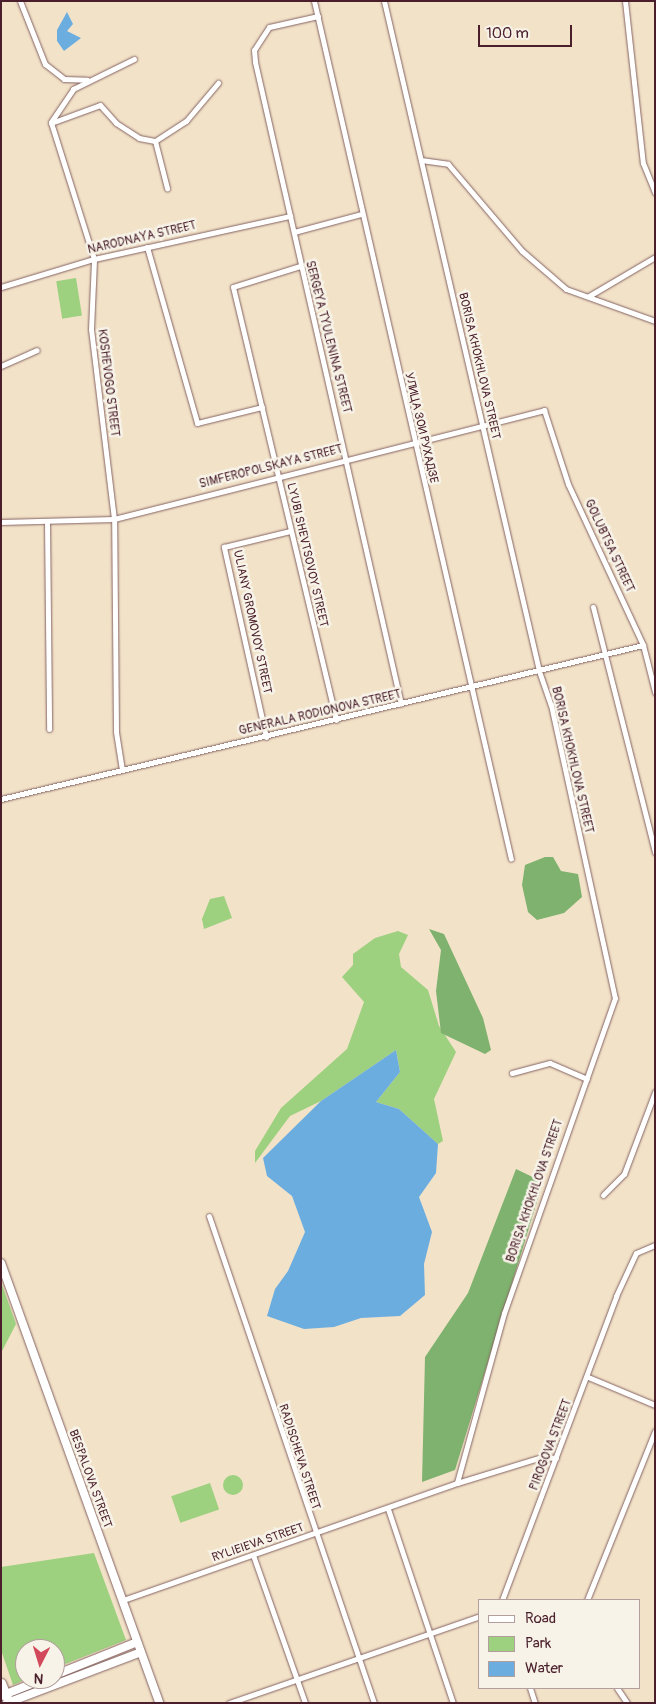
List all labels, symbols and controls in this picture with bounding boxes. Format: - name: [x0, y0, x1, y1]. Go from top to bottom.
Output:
- scale bar: [481, 15, 575, 47]
- text: 100 m: [486, 24, 529, 43]
- street label: NARODNAYA STREET: [86, 218, 198, 258]
- street label: SERGEYA TYULENINA STREET: [302, 259, 354, 415]
- street label: BORISA KHOKHLOVA STREET: [455, 291, 503, 441]
- street label: KOSHEVOGO STREET: [94, 328, 122, 438]
- street label: УЛИЦА ЗОИ РУХАДЗЕ: [401, 371, 441, 485]
- street label: SIMFEROPOLSKAYA STREET: [198, 442, 344, 492]
- street label: LYUBI SHEVTSOVOY STREET: [283, 481, 331, 629]
- street label: GOLUBTSA STREET: [581, 497, 637, 595]
- street label: ULIANY GROMOVOY STREET: [230, 549, 274, 695]
- street label: BORISA KHOKHLOVA STREET: [548, 685, 596, 835]
- street label: GENERALA RODIONOVA STREET: [238, 687, 402, 739]
- street label: BORISA KHOKHLOVA STREET: [504, 1118, 566, 1264]
- street label: PIROGOVA STREET: [527, 1397, 575, 1493]
- street label: RADISCHEVA STREET: [275, 1402, 323, 1512]
- street label: BESPALOVA STREET: [65, 1428, 115, 1530]
- street label: RYLIEIEVA STREET: [210, 1521, 306, 1565]
- legend: [478, 1599, 641, 1689]
- text: Road: [525, 1609, 556, 1628]
- text: Park: [525, 1634, 551, 1653]
- north arrow: [15, 1639, 65, 1689]
- text: Water: [525, 1659, 563, 1678]
- text: N: [33, 1670, 44, 1687]

